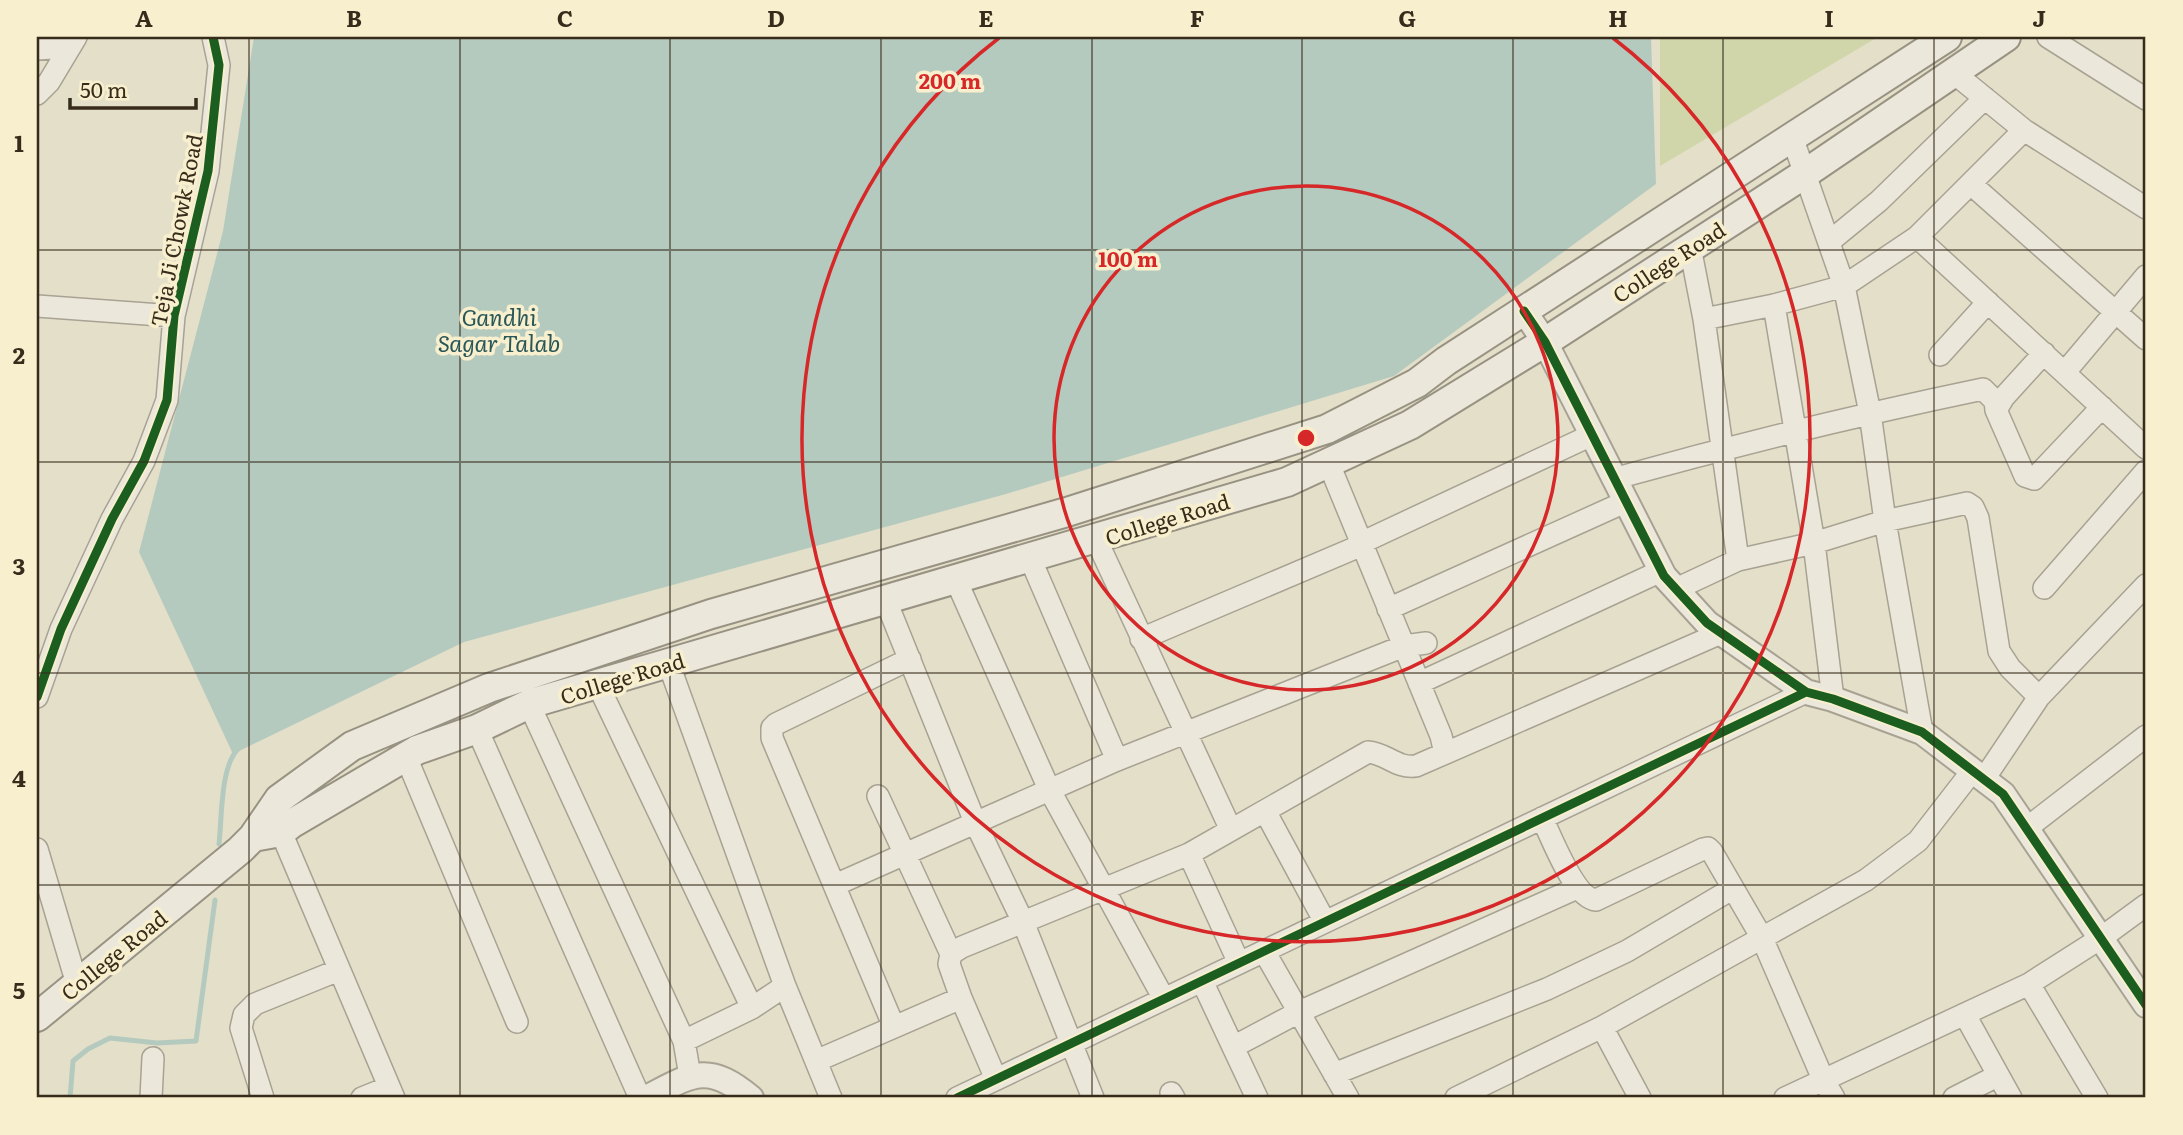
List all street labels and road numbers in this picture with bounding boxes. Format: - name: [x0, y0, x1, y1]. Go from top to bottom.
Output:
- street label: Teja Ji Chowk Road: [141, 131, 209, 329]
- street label: College Road: [1606, 213, 1731, 309]
- street label: College Road: [1101, 484, 1233, 552]
- street label: College Road: [556, 643, 688, 711]
- street label: College Road: [53, 901, 173, 1007]

